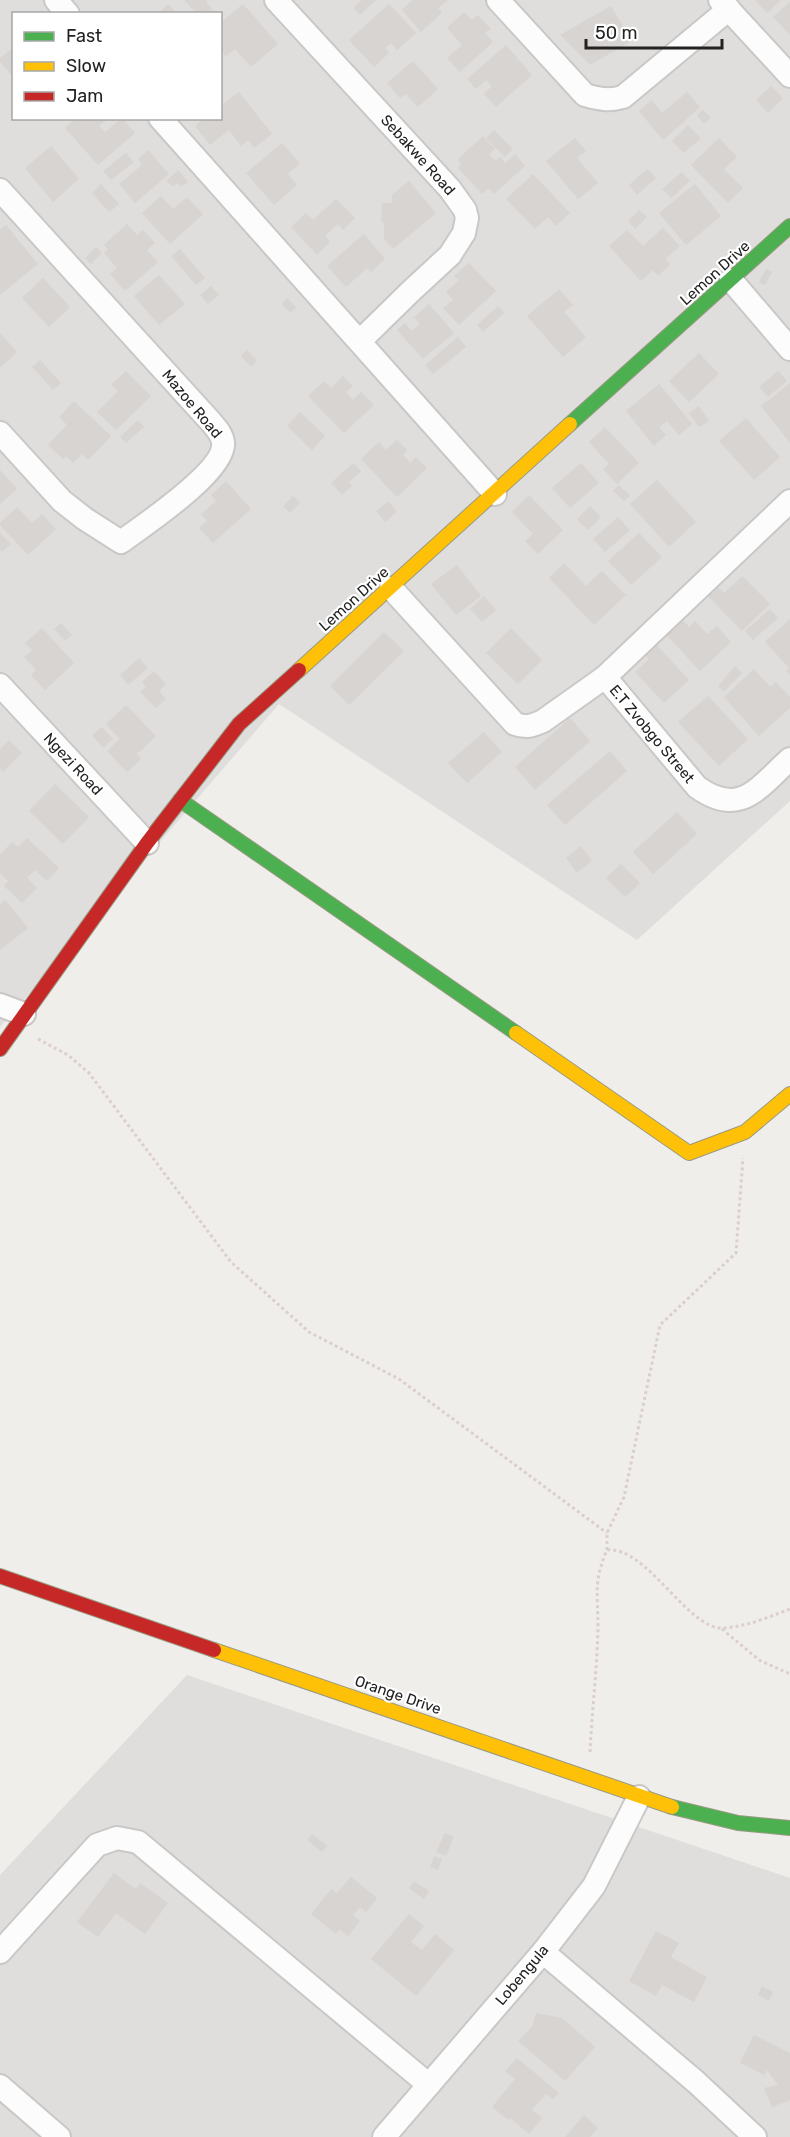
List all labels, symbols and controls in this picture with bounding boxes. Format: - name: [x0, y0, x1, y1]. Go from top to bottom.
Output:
- legend: [12, 12, 222, 120]
- scale bar: [586, 12, 722, 50]
- text: 50 m: [595, 22, 638, 44]
- text: Fast: [66, 25, 102, 47]
- text: Slow: [66, 55, 106, 77]
- text: Jam: [66, 85, 103, 107]
- street label: Sebakwe Road: [377, 111, 459, 199]
- street label: Lemon Drive: [676, 237, 754, 309]
- street label: Mazoe Road: [158, 366, 226, 442]
- street label: Lemon Drive: [315, 563, 393, 635]
- street label: E.T Zvobgo Street: [606, 681, 698, 787]
- street label: Ngezi Road: [40, 729, 106, 799]
- street label: Orange Drive: [352, 1672, 444, 1718]
- street label: Lobengula: [492, 1941, 552, 2009]

